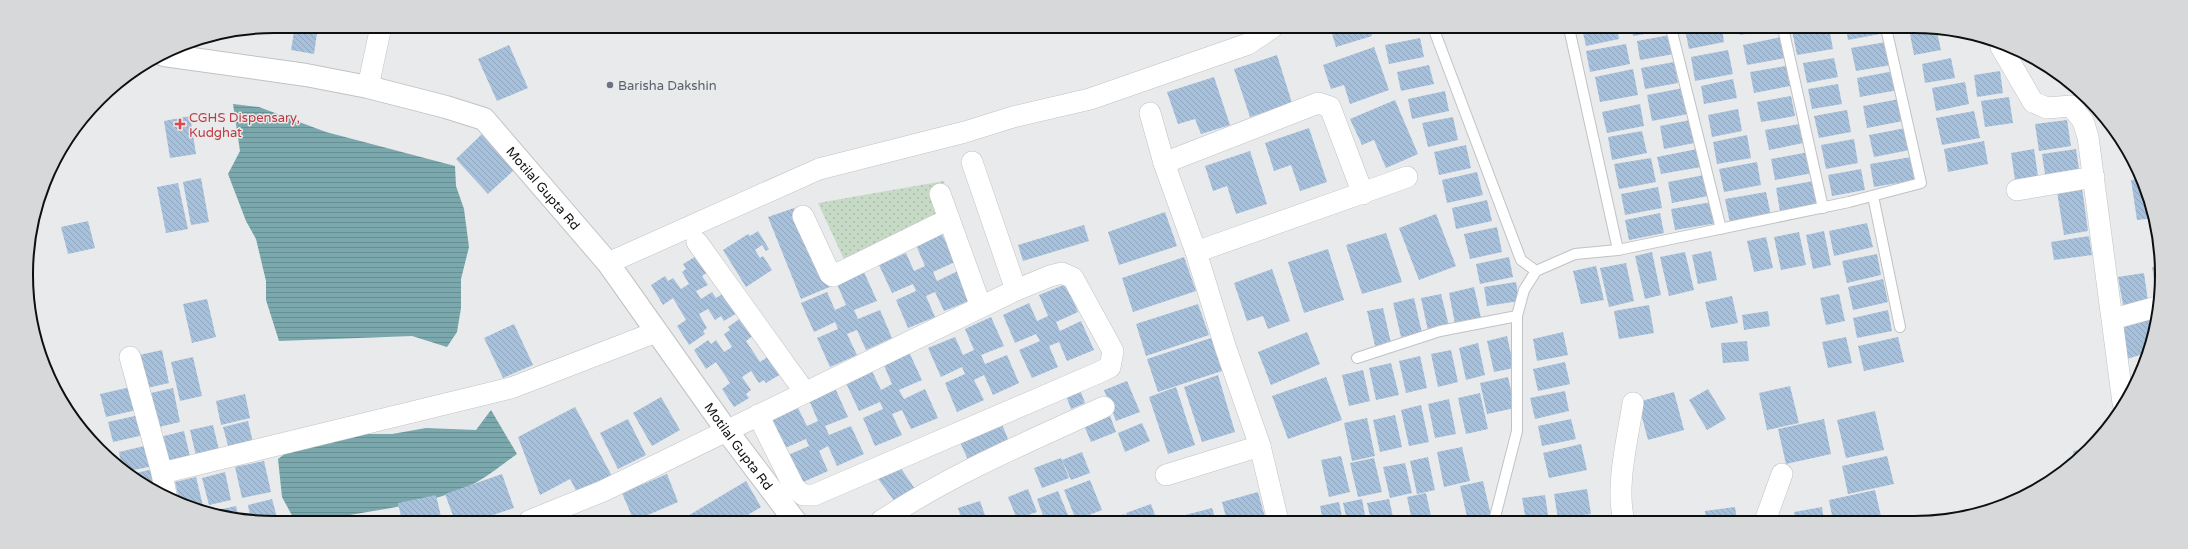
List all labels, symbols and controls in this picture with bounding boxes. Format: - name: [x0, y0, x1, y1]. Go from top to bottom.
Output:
- place label: Barisha Dakshin: [618, 78, 717, 94]
- marker: Barisha Dakshin: [605, 80, 615, 90]
- place label: CGHS Dispensary, Kudghat: [189, 110, 300, 141]
- marker: CGHS Dispensary, Kudghat: [174, 118, 186, 130]
- street label: Motilal Gupta Rd: [502, 144, 583, 234]
- street label: Motilal Gupta Rd: [700, 400, 776, 494]

